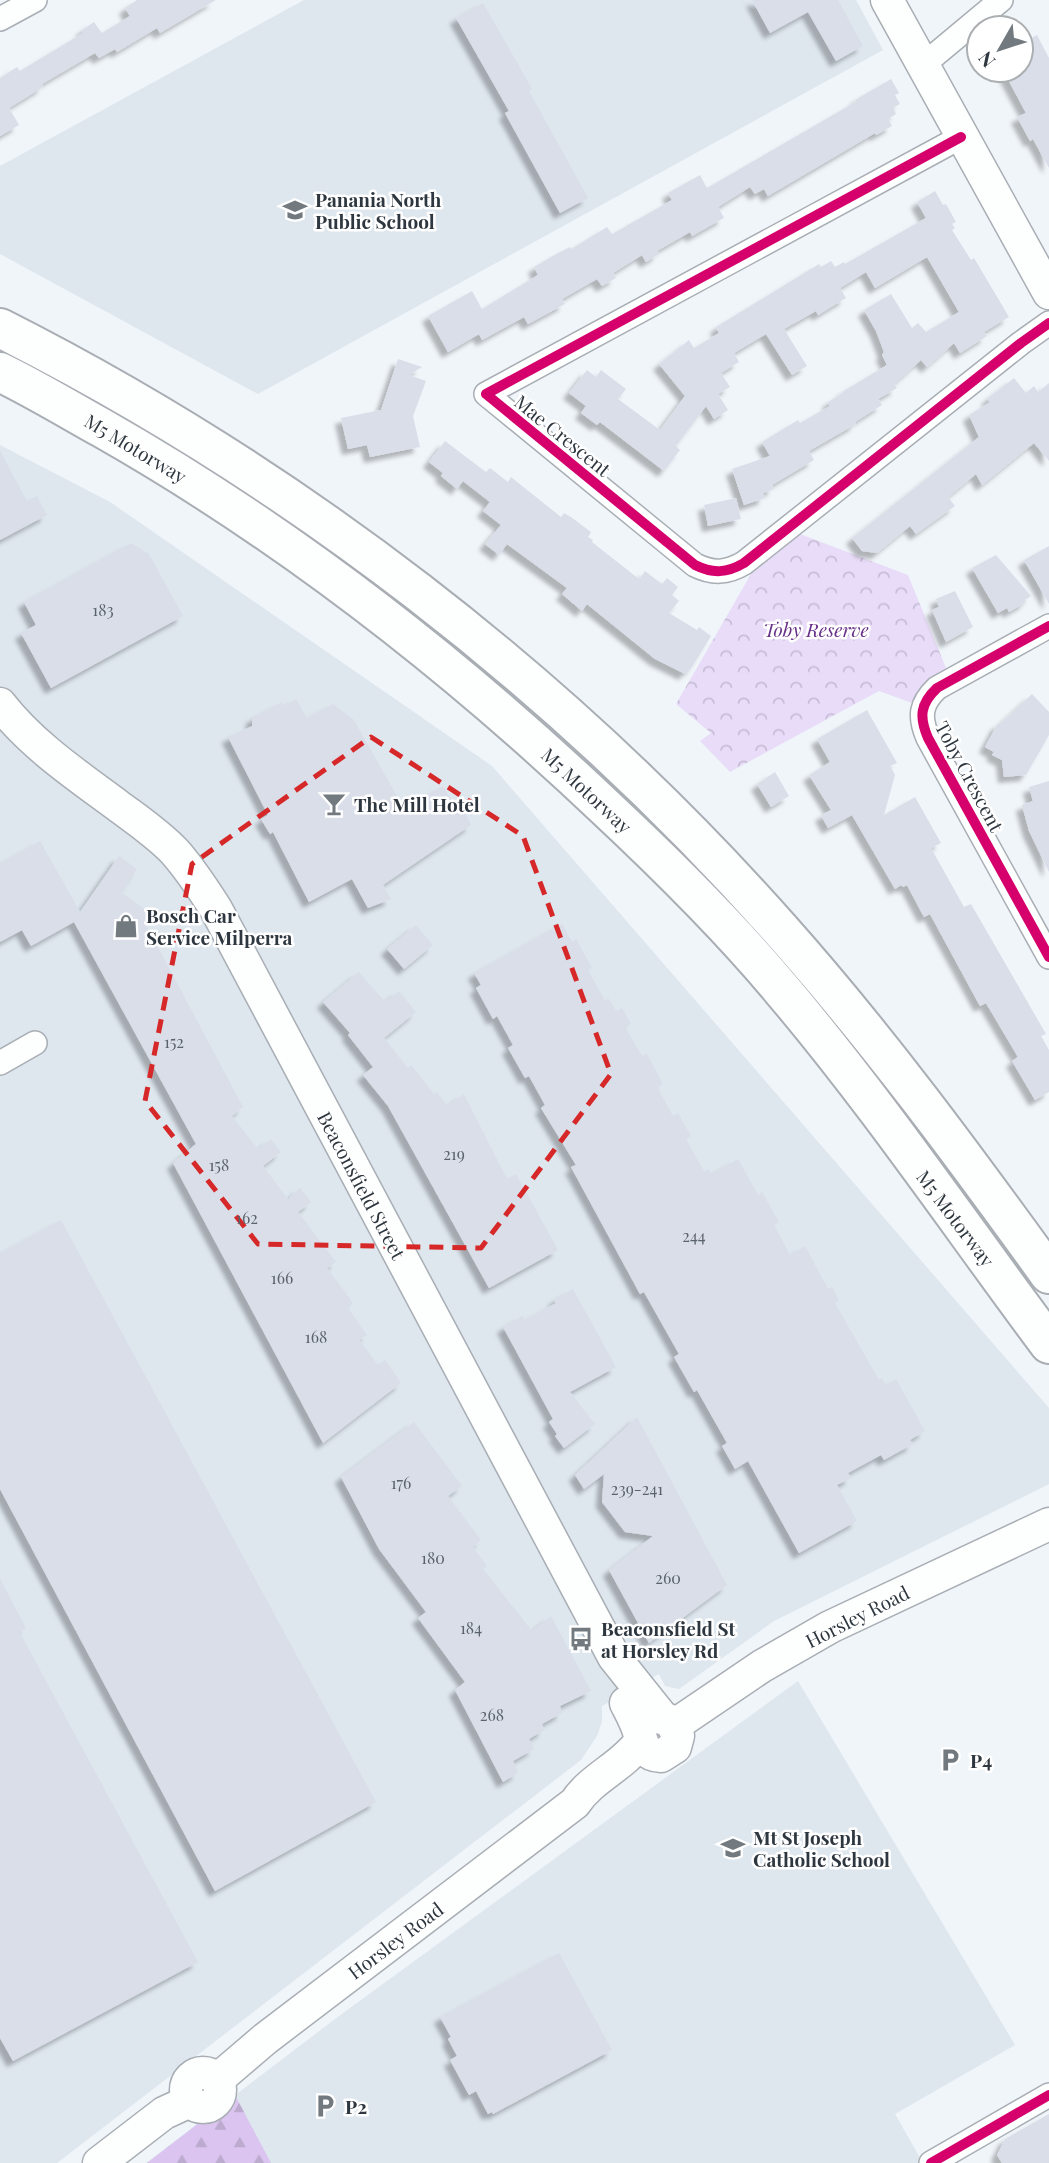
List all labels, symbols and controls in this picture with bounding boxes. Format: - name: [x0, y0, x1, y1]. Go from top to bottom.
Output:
- north arrow: [965, 14, 1035, 84]
- text: N: [971, 47, 1000, 74]
- place label: Panania North Public School: [315, 186, 442, 234]
- school or university icon: Panania North Public School: [281, 196, 309, 224]
- street label: Mae Crescent: [510, 388, 617, 482]
- street label: M5 Motorway: [80, 407, 192, 489]
- house number: 183: [92, 599, 114, 620]
- park label: Toby Reserve: [763, 616, 869, 642]
- street label: Toby Crescent: [930, 716, 1010, 836]
- street label: M5 Motorway: [536, 741, 638, 839]
- bar icon: The Mill Hotel: [320, 790, 348, 818]
- place label: The Mill Hotel: [354, 791, 480, 817]
- place label: Bosch Car Service Milperra: [146, 902, 293, 950]
- shop icon: Bosch Car Service Milperra: [112, 912, 140, 940]
- house number: 152: [164, 1031, 184, 1052]
- street label: Beaconsfield Street: [312, 1107, 412, 1264]
- house number: 219: [443, 1143, 465, 1164]
- house number: 158: [209, 1154, 229, 1175]
- street label: M5 Motorway: [911, 1164, 1001, 1272]
- house number: 162: [236, 1207, 258, 1228]
- house number: 244: [682, 1225, 706, 1246]
- house number: 166: [271, 1267, 293, 1288]
- house number: 168: [305, 1326, 327, 1347]
- house number: 176: [391, 1472, 411, 1493]
- house number: 239-241: [611, 1478, 663, 1499]
- house number: 180: [421, 1547, 445, 1568]
- house number: 260: [655, 1567, 681, 1588]
- street label: Horsley Road: [801, 1579, 913, 1653]
- place label: Beaconsfield St at Horsley Rd: [601, 1615, 736, 1663]
- house number: 184: [460, 1617, 482, 1638]
- bus stop icon: Beaconsfield St at Horsley Rd: [567, 1625, 595, 1653]
- house number: 268: [480, 1704, 504, 1725]
- parking icon: P4: [936, 1746, 964, 1774]
- place label: P4: [970, 1747, 992, 1773]
- place label: Mt St Joseph Catholic School: [753, 1824, 890, 1872]
- school or university icon: Mt St Joseph Catholic School: [719, 1834, 747, 1862]
- street label: Horsley Road: [342, 1896, 448, 1984]
- parking icon: P2: [311, 2092, 339, 2120]
- place label: P2: [345, 2093, 367, 2119]

